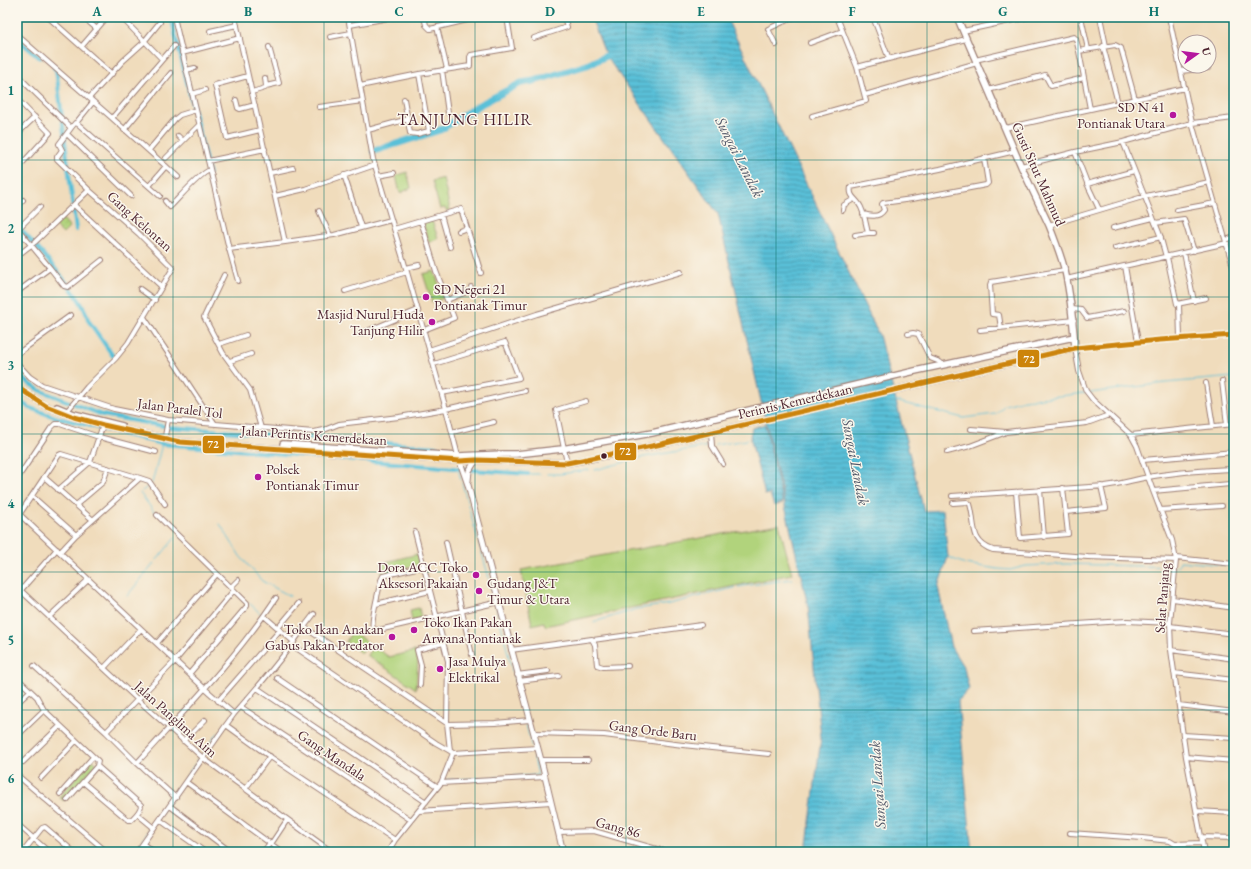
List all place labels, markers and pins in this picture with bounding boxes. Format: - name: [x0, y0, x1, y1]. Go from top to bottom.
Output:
- place label: SD N 41 Pontianak Utara: [1077, 98, 1165, 132]
- marker: SD N 41 Pontianak Utara: [1168, 110, 1178, 120]
- place label: SD Negeri 21 Pontianak Timur: [434, 280, 527, 314]
- marker: SD Negeri 21 Pontianak Timur: [421, 292, 431, 302]
- place label: Masjid Nurul Huda Tanjung Hilir: [317, 305, 424, 339]
- marker: Masjid Nurul Huda Tanjung Hilir: [427, 317, 437, 327]
- unlabelled marker: [599, 451, 609, 461]
- place label: Polsek Pontianak Timur: [266, 460, 359, 494]
- marker: Polsek Pontianak Timur: [253, 472, 263, 482]
- place label: Dora ACC Toko Aksesori Pakaian: [377, 558, 469, 592]
- marker: Dora ACC Toko Aksesori Pakaian: [471, 570, 481, 580]
- place label: Gudang J&T Timur & Utara: [487, 574, 570, 608]
- marker: Gudang J&T Timur & Utara: [474, 586, 484, 596]
- place label: Toko Ikan Pakan Arwana Pontianak: [421, 613, 522, 647]
- place label: Toko Ikan Anakan Gabus Pakan Predator: [265, 620, 385, 654]
- marker: Toko Ikan Pakan Arwana Pontianak: [409, 625, 419, 635]
- marker: Toko Ikan Anakan Gabus Pakan Predator: [387, 632, 397, 642]
- place label: Jasa Mulya Elektrikal: [447, 652, 507, 686]
- marker: Jasa Mulya Elektrikal: [435, 664, 445, 674]

